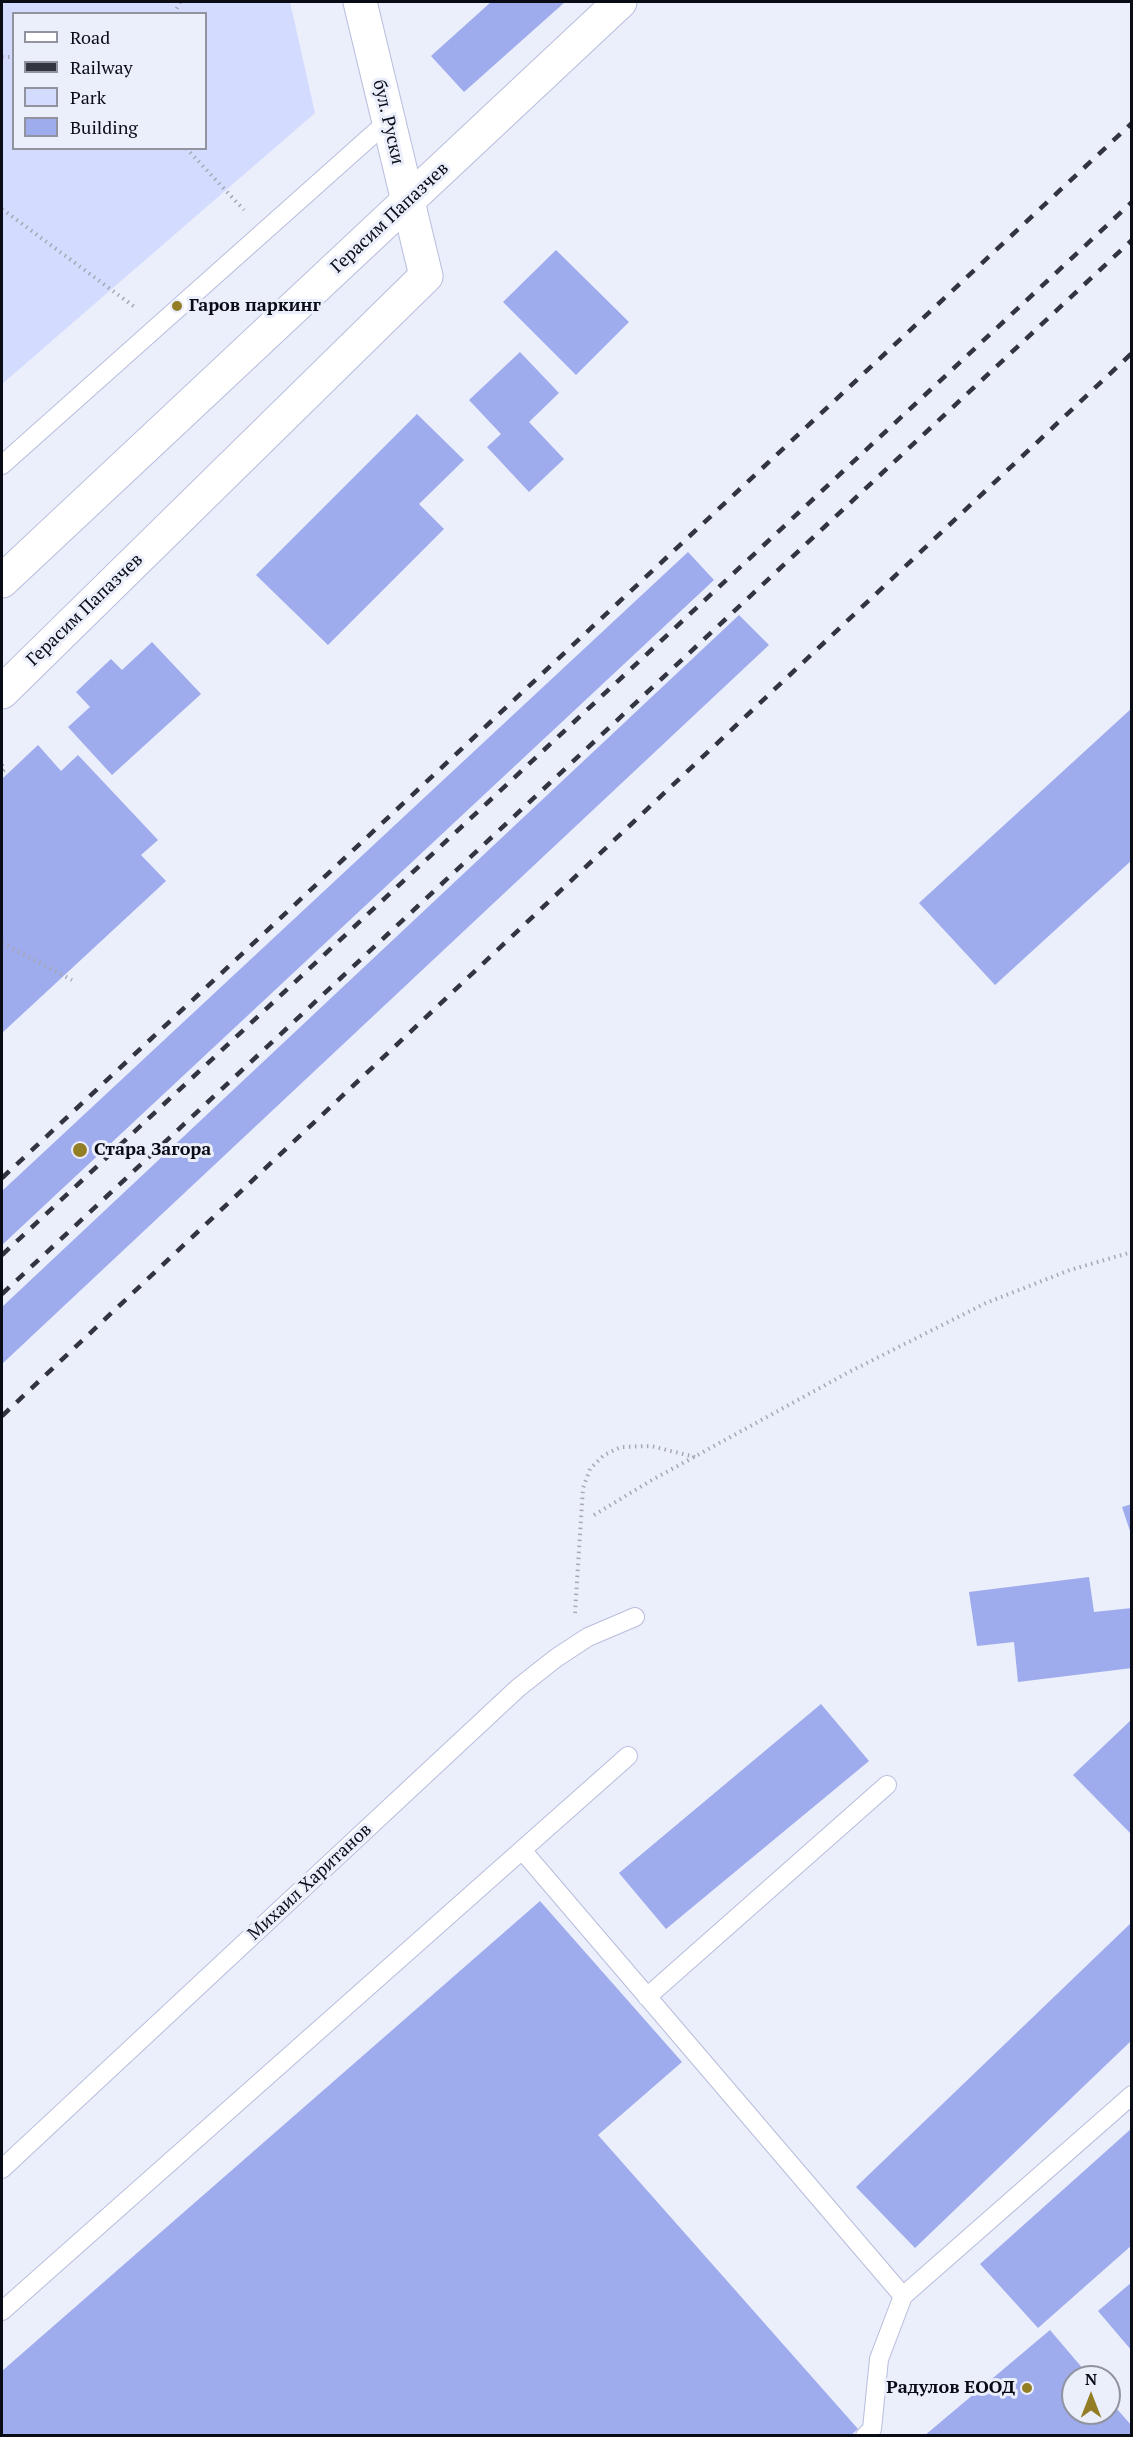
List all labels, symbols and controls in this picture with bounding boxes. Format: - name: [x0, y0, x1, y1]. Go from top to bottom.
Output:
- legend: [12, 12, 207, 150]
- text: Road: [70, 25, 110, 49]
- text: Railway: [70, 55, 133, 79]
- street label: бул. Руски: [368, 78, 408, 166]
- text: Park: [70, 85, 106, 109]
- text: Building: [70, 115, 138, 139]
- street label: Герасим Папазчев: [327, 158, 453, 278]
- place label: Гаров паркинг: [189, 295, 321, 317]
- marker: Гаров паркинг: [170, 299, 184, 313]
- street label: Герасим Папазчев: [23, 549, 147, 671]
- place label: Стара Загора: [94, 1139, 211, 1161]
- marker: Стара Загора: [71, 1141, 89, 1159]
- street label: Михаил Хаританов: [244, 1819, 376, 1945]
- north arrow: [1061, 2365, 1121, 2425]
- text: N: [1085, 2368, 1097, 2390]
- place label: Радулов ЕООД: [886, 2377, 1015, 2399]
- marker: Радулов ЕООД: [1020, 2381, 1034, 2395]

